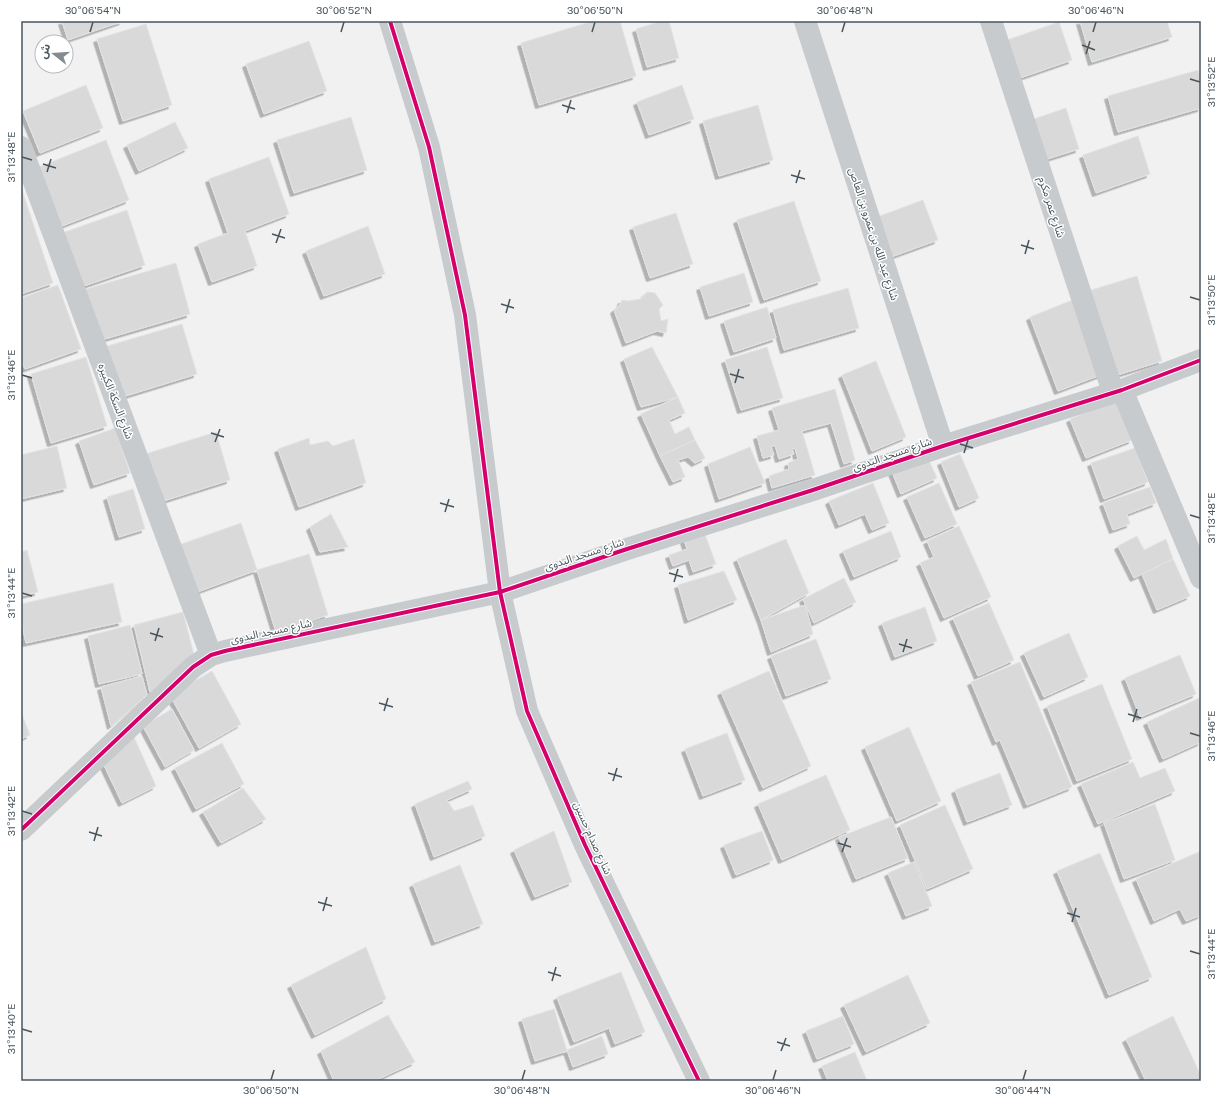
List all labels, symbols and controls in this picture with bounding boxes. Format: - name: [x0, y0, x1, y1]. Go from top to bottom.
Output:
- text: 30°06'54"N: [65, 4, 121, 16]
- text: 30°06'52"N: [316, 4, 372, 16]
- text: 30°06'50"N: [567, 4, 623, 16]
- text: 30°06'48"N: [817, 4, 873, 16]
- text: 30°06'46"N: [1068, 4, 1124, 16]
- north arrow: [34, 34, 74, 74]
- text: ش: [36, 42, 53, 60]
- text: 31°13'52"E: [1205, 57, 1217, 107]
- text: 31°13'48"E: [5, 131, 17, 183]
- street label: شارع عبد الله بن عمرو بن العاص: [845, 166, 901, 303]
- street label: شارع عمر مكرم: [1035, 175, 1068, 240]
- text: 31°13'50"E: [1205, 275, 1217, 325]
- text: 31°13'46"E: [5, 350, 17, 400]
- street label: شارع السكة الكبيره: [94, 362, 136, 441]
- street label: شارع مسجد البدوى: [851, 435, 934, 475]
- text: 31°13'48"E: [1205, 492, 1217, 544]
- street label: شارع مسجد البدوى: [543, 535, 626, 574]
- text: 31°13'44"E: [5, 568, 17, 618]
- street label: شارع مسجد البدوى: [229, 616, 314, 647]
- text: 31°13'46"E: [1205, 711, 1217, 761]
- text: 31°13'42"E: [5, 786, 17, 836]
- street label: شارع صدام حسين: [570, 800, 615, 877]
- text: 31°13'44"E: [1205, 929, 1217, 979]
- text: 31°13'40"E: [5, 1004, 17, 1054]
- text: 30°06'50"N: [243, 1084, 299, 1096]
- text: 30°06'48"N: [494, 1084, 550, 1096]
- text: 30°06'46"N: [745, 1084, 801, 1096]
- text: 30°06'44"N: [995, 1084, 1051, 1096]

